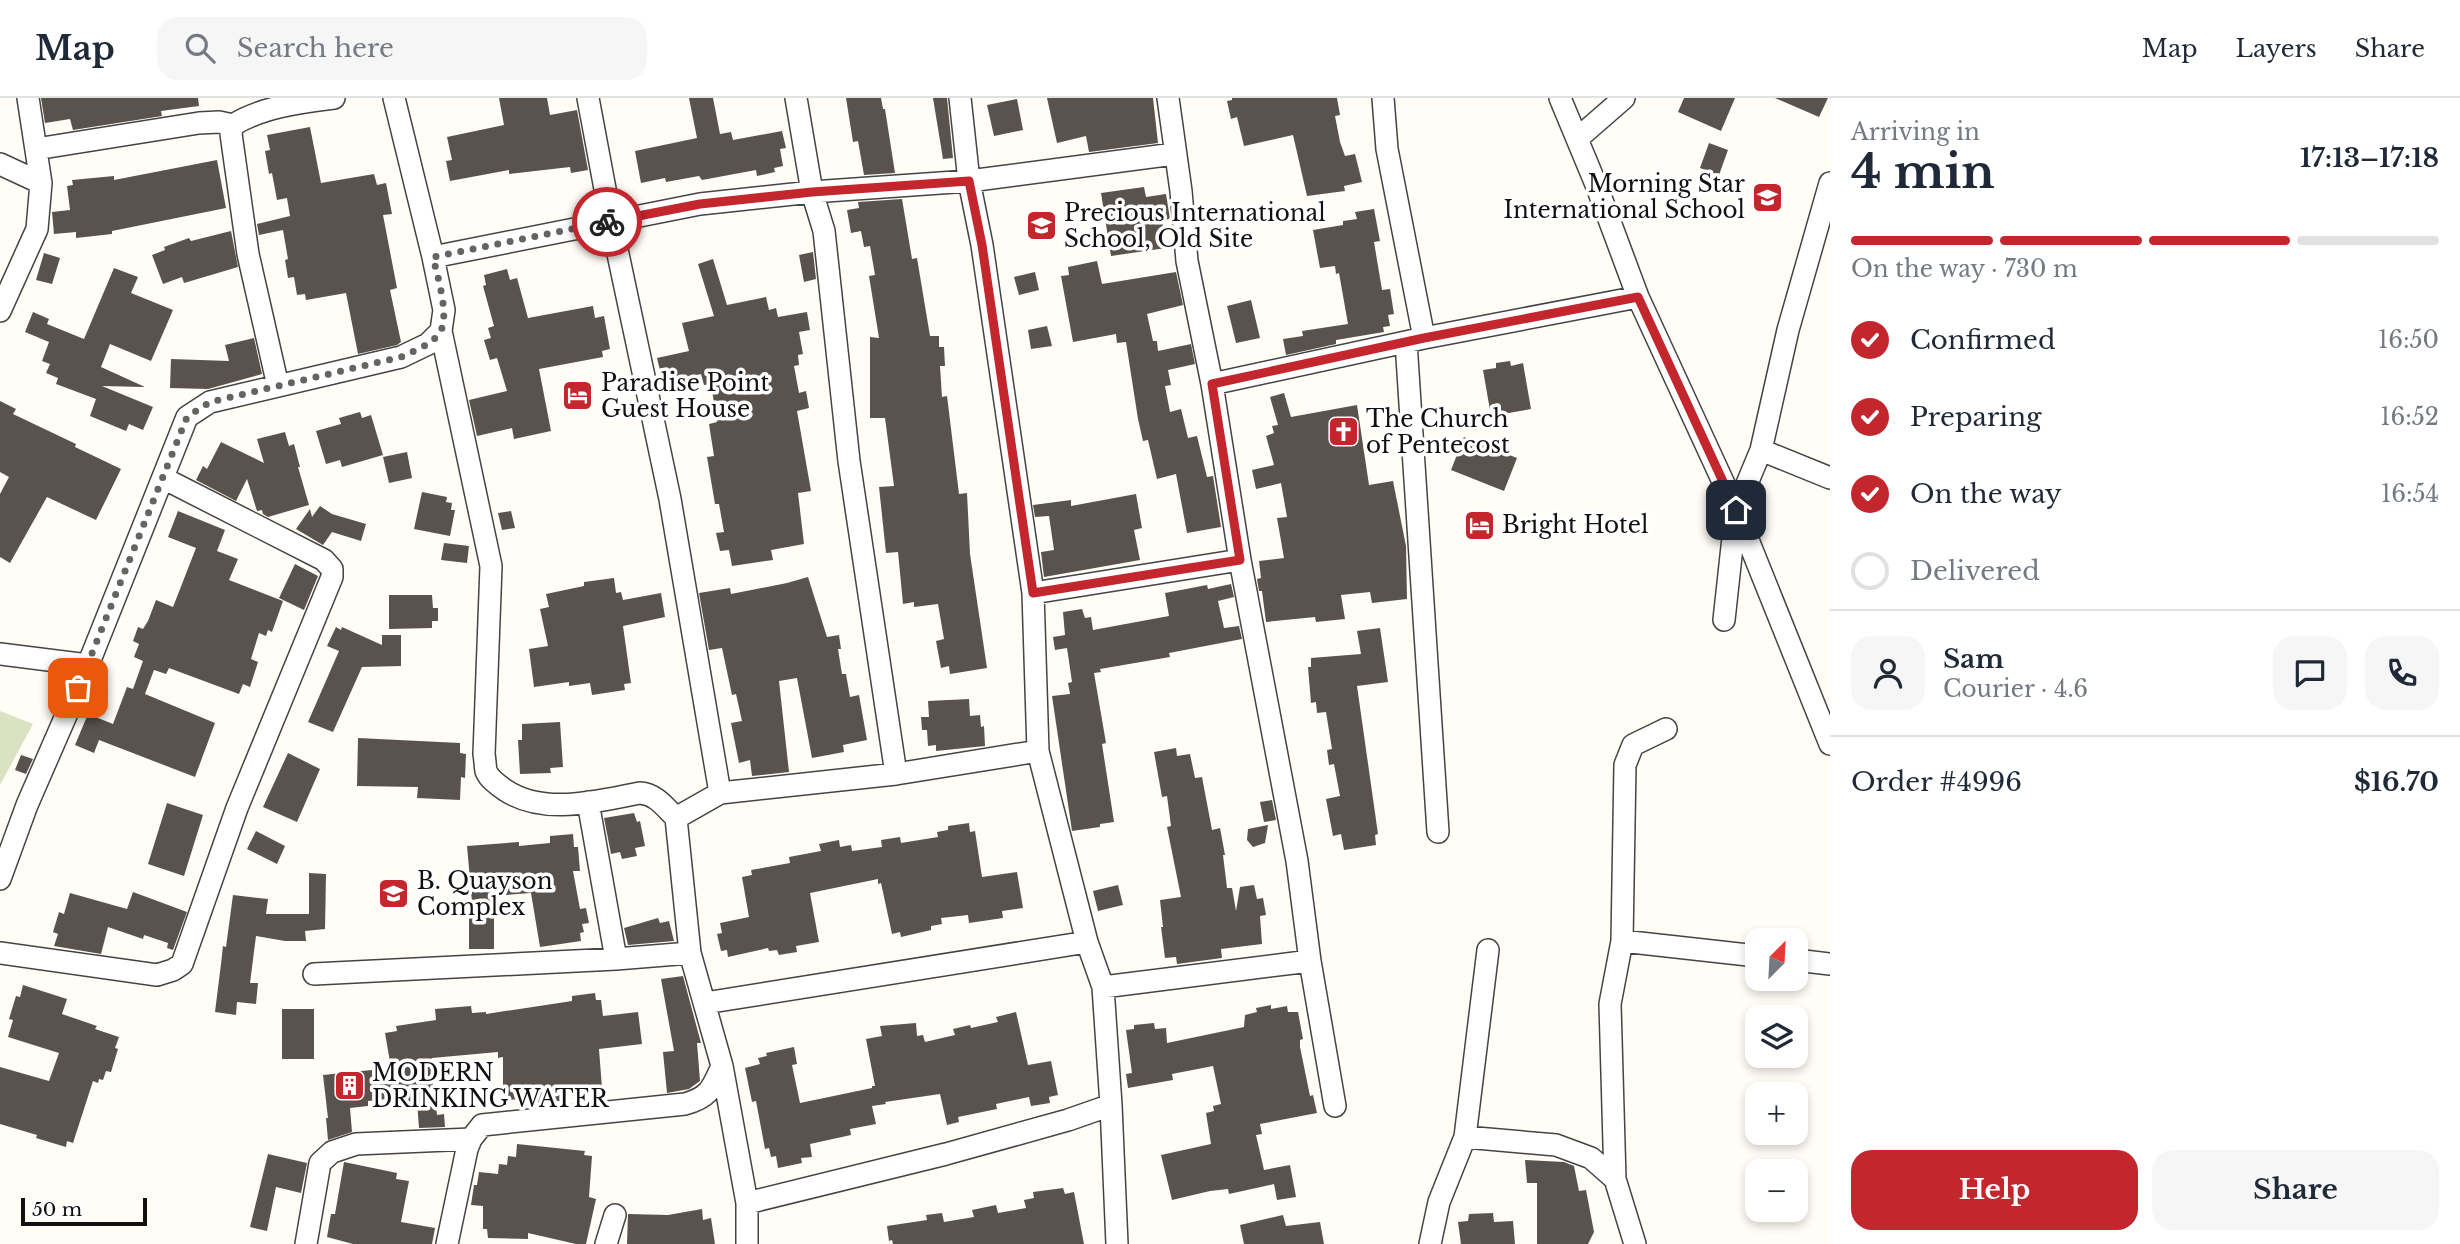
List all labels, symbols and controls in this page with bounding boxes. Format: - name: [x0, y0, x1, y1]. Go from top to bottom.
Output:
- search box: [157, 17, 647, 80]
- text: Map: [35, 28, 115, 69]
- icon: search: [181, 29, 219, 67]
- text: Search here: [237, 32, 394, 64]
- text: Map: [2142, 34, 2198, 63]
- text: Layers: [2236, 34, 2317, 63]
- text: Share: [2355, 34, 2425, 63]
- text: Arriving in: [1851, 118, 1980, 146]
- text: 17:13–17:18: [2300, 142, 2439, 174]
- text: 4 min: [1851, 143, 1995, 200]
- place label: Morning Star International School: [1503, 170, 1745, 224]
- school or university icon: Morning Star International School: [1751, 180, 1785, 214]
- courier: [572, 187, 642, 257]
- place label: Precious International School, Old Site: [1064, 199, 1326, 253]
- icon: bike: [588, 203, 626, 241]
- school or university icon: Precious International School, Old Site: [1024, 209, 1058, 243]
- text: On the way · 730 m: [1851, 255, 2078, 283]
- icon: check: [1851, 321, 1889, 359]
- text: Confirmed: [1910, 324, 2055, 356]
- text: 16:50: [2378, 326, 2439, 354]
- place label: Paradise Point Guest House: [601, 369, 769, 423]
- hotel icon: Paradise Point Guest House: [561, 379, 595, 413]
- icon: check: [1851, 398, 1889, 436]
- text: Preparing: [1910, 401, 2042, 433]
- text: 16:52: [2380, 403, 2439, 431]
- place label: The Church of Pentecost: [1366, 405, 1510, 459]
- church icon: The Church of Pentecost: [1326, 415, 1360, 449]
- icon: check: [1851, 475, 1889, 513]
- text: On the way: [1910, 478, 2062, 510]
- pin: [1706, 480, 1766, 540]
- text: 16:54: [2381, 480, 2439, 508]
- icon: home: [1717, 491, 1755, 529]
- hotel icon: Bright Hotel: [1462, 508, 1496, 542]
- place label: Bright Hotel: [1502, 511, 1648, 539]
- text: Delivered: [1910, 555, 2040, 587]
- button: person: [1851, 636, 1925, 710]
- button: chat: [2273, 636, 2347, 710]
- button: phone: [2365, 636, 2439, 710]
- text: Sam: [1943, 643, 2004, 675]
- pin: [48, 658, 108, 718]
- icon: bag: [59, 669, 97, 707]
- text: Courier · 4.6: [1943, 675, 2088, 703]
- text: Order #4996: [1851, 766, 2022, 798]
- text: $16.70: [2354, 766, 2439, 798]
- place label: B. Quayson Complex: [417, 867, 553, 921]
- school or university icon: B. Quayson Complex: [377, 877, 411, 911]
- north arrow: [1745, 928, 1808, 990]
- map controls: [1745, 928, 1808, 1222]
- button: layers: [1745, 1005, 1808, 1068]
- place label: MODERN DRINKING WATER: [372, 1059, 609, 1113]
- building icon: MODERN DRINKING WATER: [332, 1069, 366, 1103]
- button: +: [1745, 1082, 1808, 1145]
- button: Help: [1851, 1150, 2138, 1230]
- button: Share: [2152, 1150, 2439, 1230]
- button: −: [1745, 1159, 1808, 1222]
- scale bar: [21, 1195, 147, 1227]
- text: 50 m: [32, 1198, 82, 1221]

